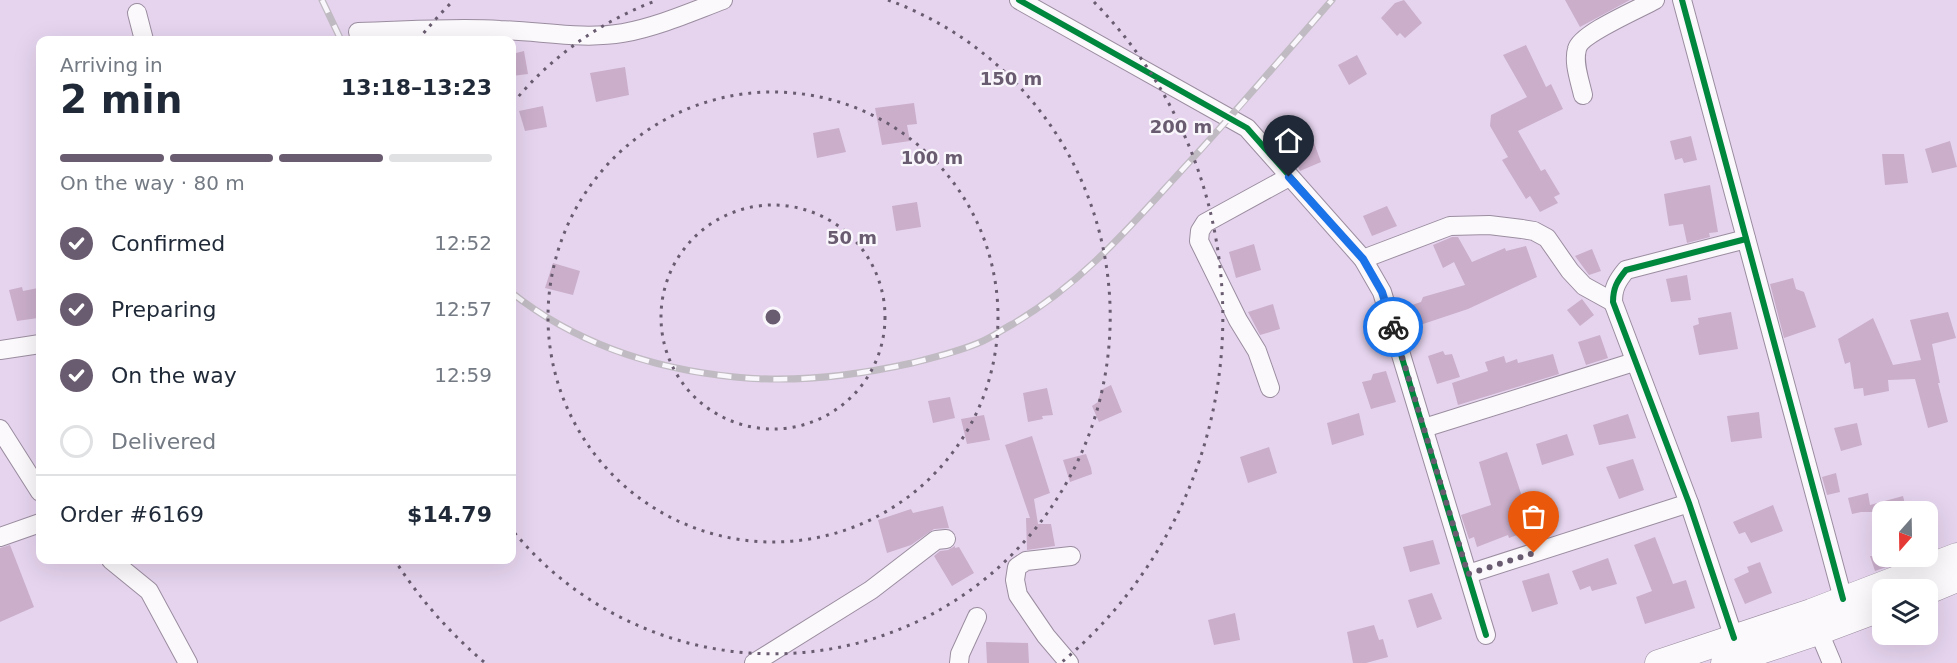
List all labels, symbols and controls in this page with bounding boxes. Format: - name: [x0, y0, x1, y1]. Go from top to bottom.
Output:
- text: Arriving in: [60, 53, 163, 77]
- text: 150 m: [980, 68, 1042, 89]
- text: 13:18–13:23: [341, 75, 492, 100]
- text: 2 min: [60, 77, 182, 122]
- pin: [1263, 115, 1314, 177]
- text: 200 m: [1150, 116, 1212, 137]
- icon: home: [1272, 124, 1305, 157]
- text: 100 m: [901, 147, 963, 168]
- text: On the way · 80 m: [60, 171, 245, 195]
- icon: check: [60, 227, 93, 260]
- text: 50 m: [827, 227, 877, 248]
- text: Confirmed: [111, 231, 225, 256]
- text: 12:52: [434, 231, 492, 255]
- icon: check: [60, 293, 93, 326]
- text: Preparing: [111, 297, 217, 322]
- text: 12:57: [434, 297, 492, 321]
- courier: [1363, 297, 1423, 357]
- centre of rings: [763, 307, 783, 327]
- icon: bike: [1377, 311, 1410, 344]
- icon: check: [60, 359, 93, 392]
- text: On the way: [111, 363, 237, 388]
- text: 12:59: [434, 363, 492, 387]
- text: Delivered: [111, 429, 216, 454]
- pin: [1508, 491, 1559, 553]
- icon: bag: [1517, 500, 1550, 533]
- north arrow: [1872, 501, 1938, 567]
- map controls: [1872, 501, 1938, 645]
- text: Order #6169: [60, 502, 204, 527]
- text: $14.79: [407, 502, 492, 527]
- button: layers: [1872, 579, 1938, 645]

